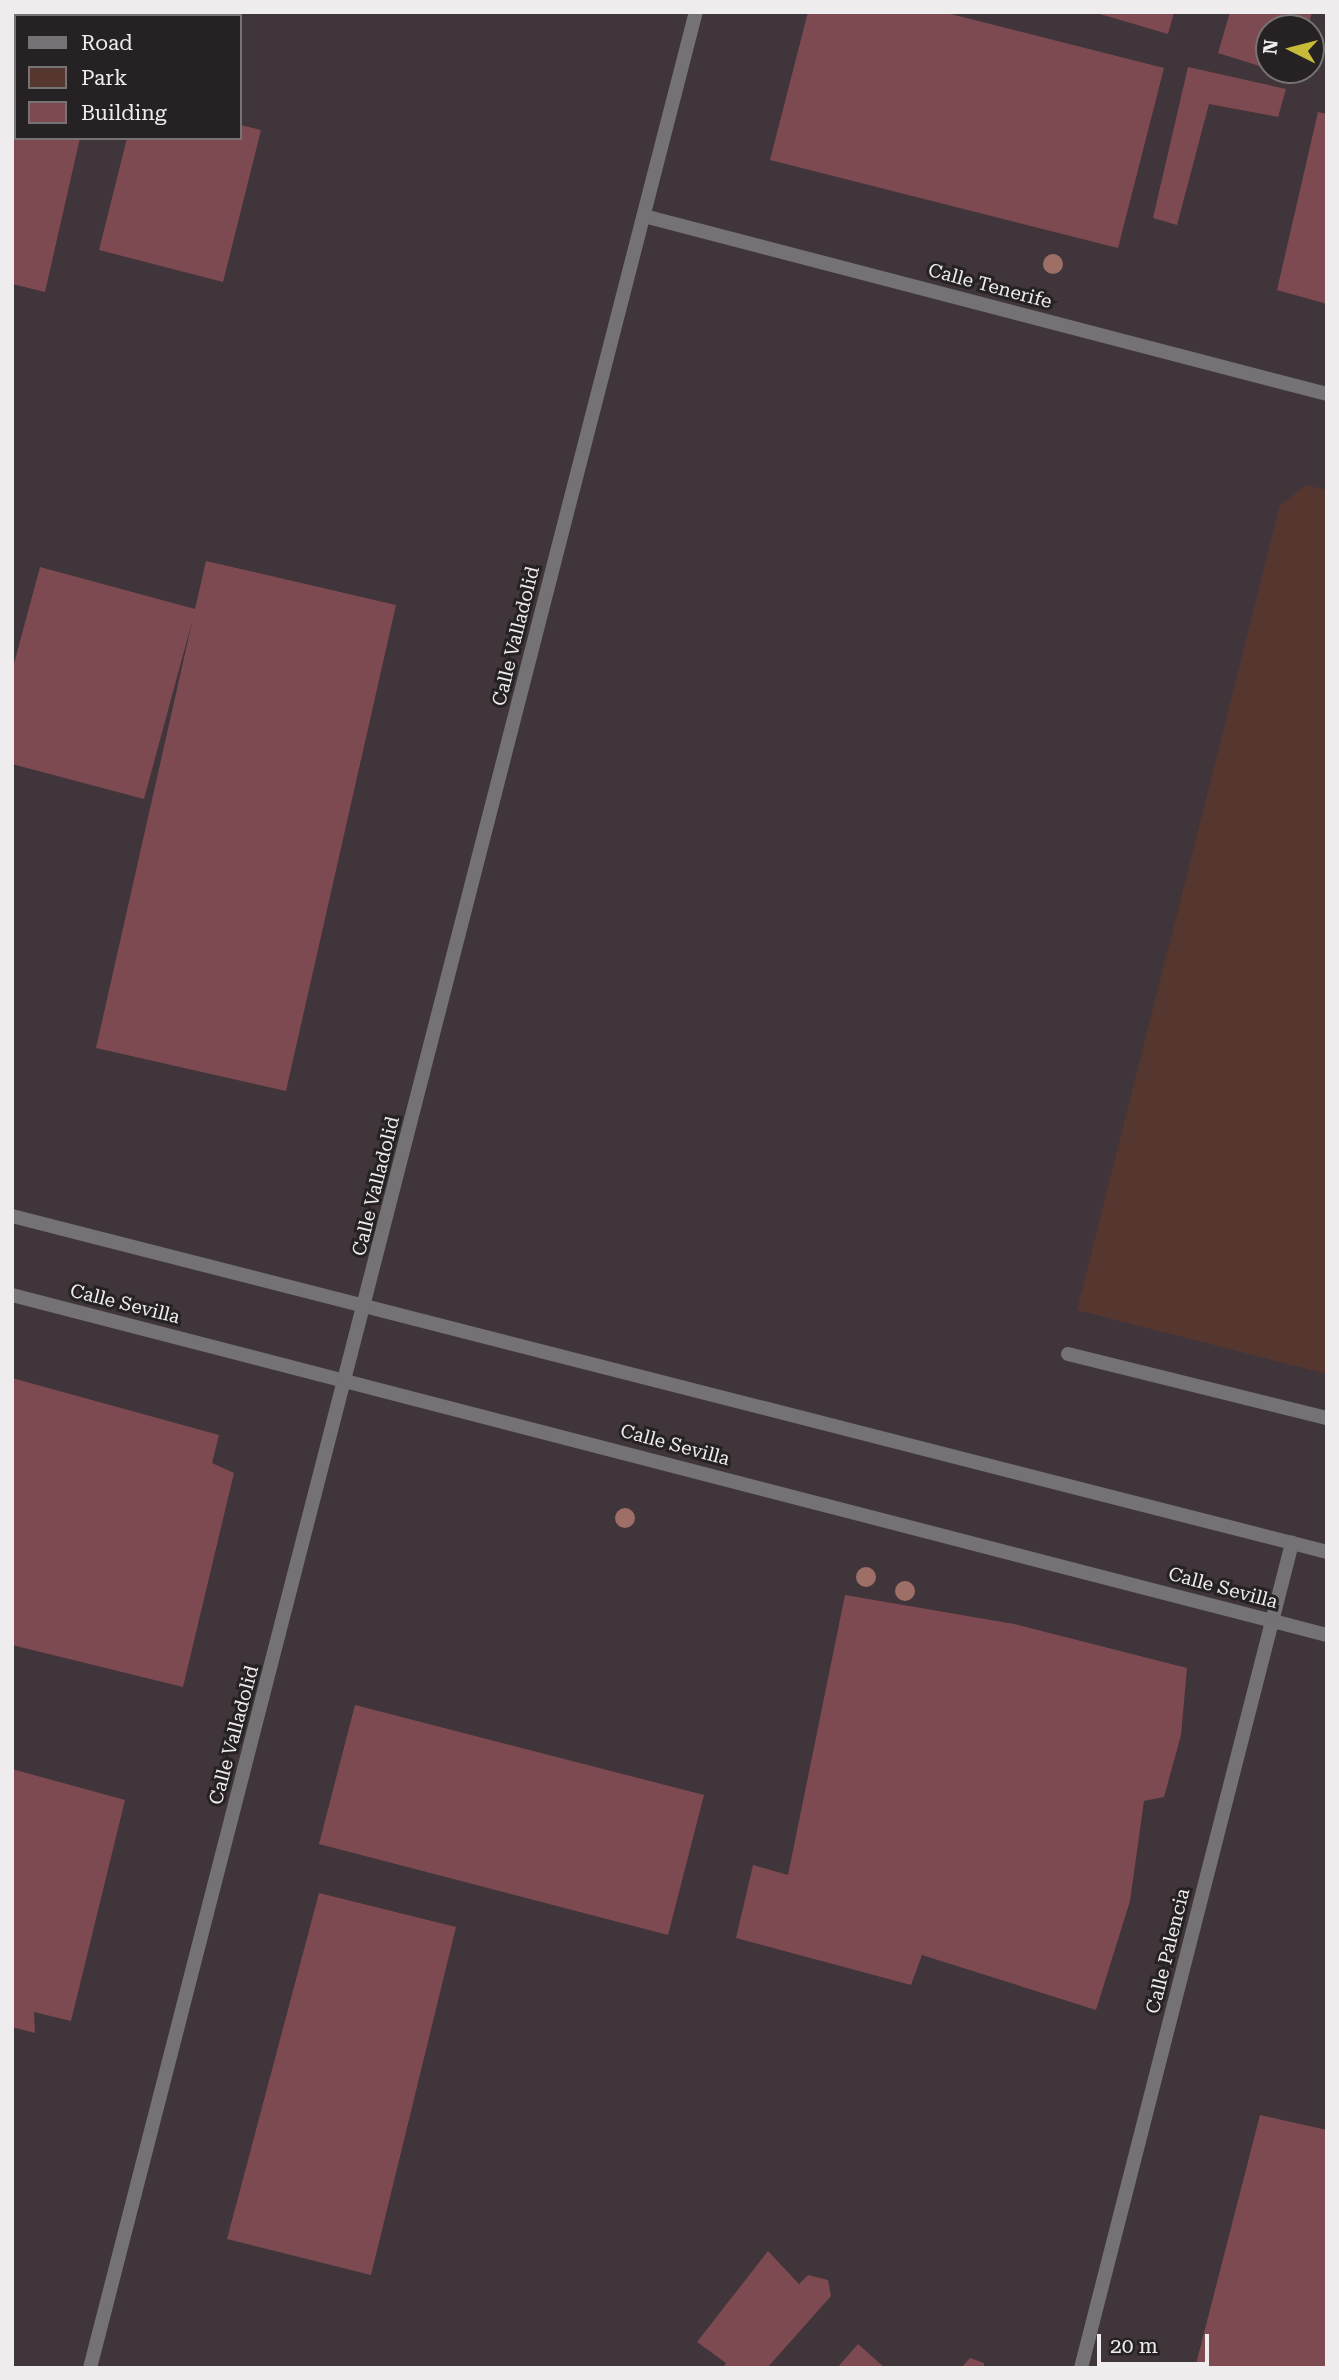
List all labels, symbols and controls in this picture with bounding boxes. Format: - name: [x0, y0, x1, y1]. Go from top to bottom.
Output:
- legend: [14, 14, 242, 140]
- north arrow: [1255, 14, 1325, 84]
- text: Road: [81, 31, 133, 55]
- text: N: [1258, 38, 1283, 55]
- text: Park: [81, 66, 127, 90]
- text: Building: [81, 101, 167, 125]
- street label: Calle Tenerife: [926, 259, 1054, 313]
- street label: Calle Valladolid: [488, 564, 544, 708]
- street label: Calle Valladolid: [348, 1114, 404, 1258]
- street label: Calle Sevilla: [68, 1279, 182, 1329]
- street label: Calle Sevilla: [618, 1419, 732, 1471]
- street label: Calle Sevilla: [1166, 1562, 1280, 1614]
- street label: Calle Valladolid: [204, 1663, 264, 1807]
- street label: Calle Palencia: [1141, 1886, 1195, 2016]
- scale bar: [1101, 2320, 1213, 2364]
- text: 20 m: [1110, 2334, 1158, 2358]

